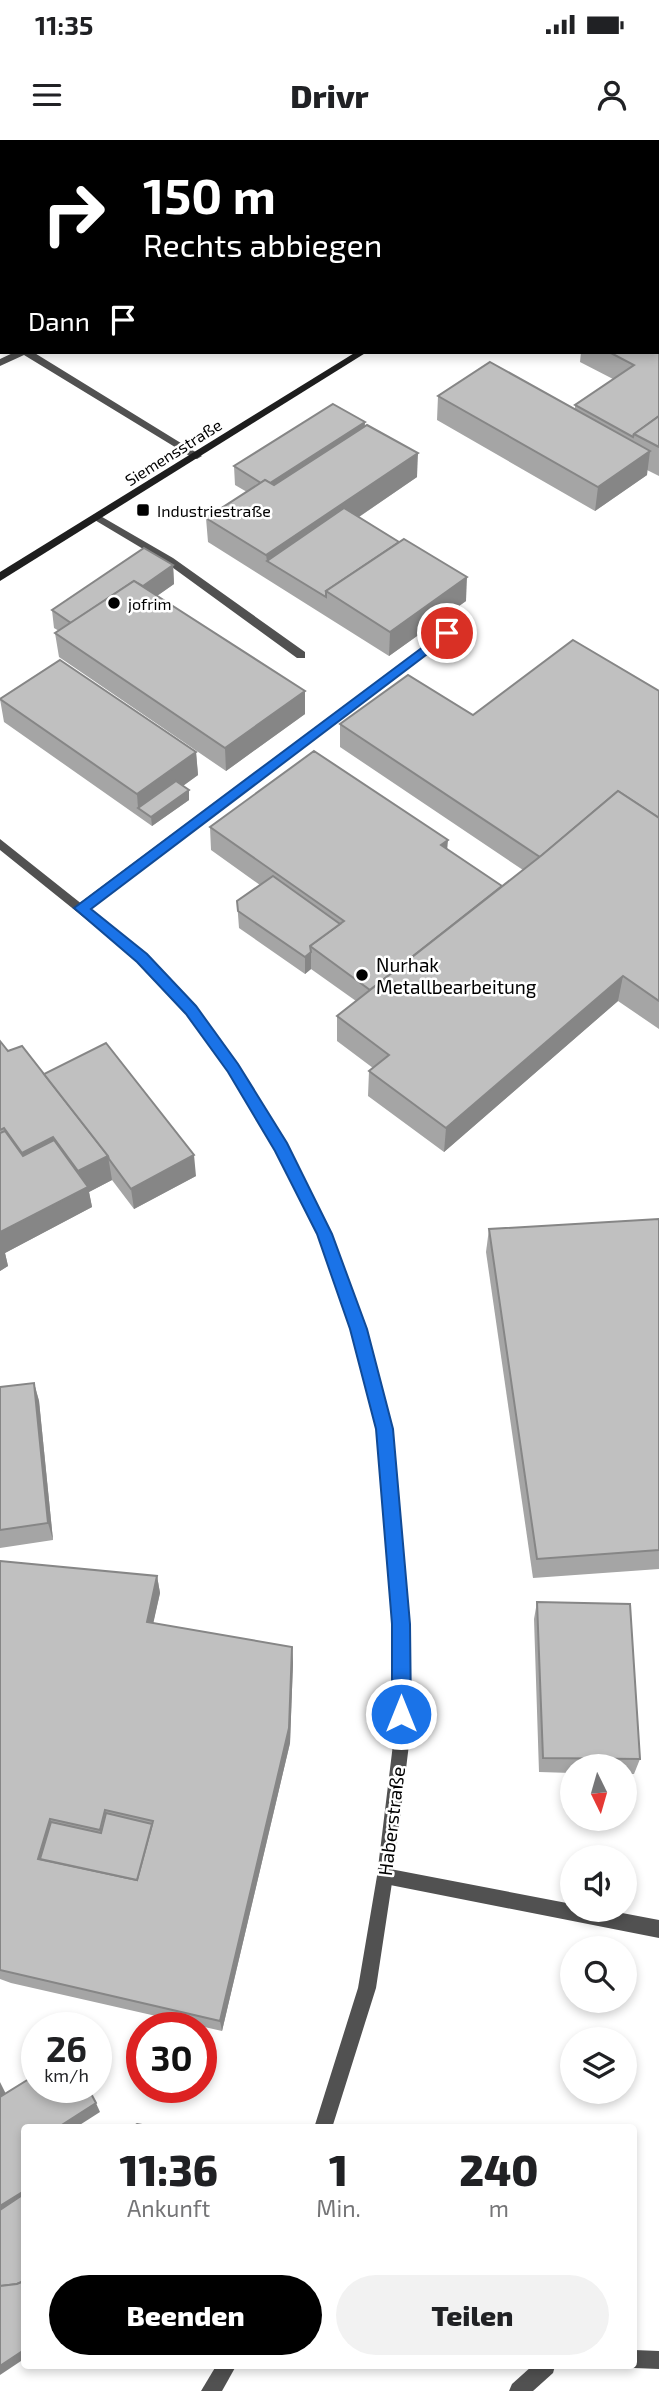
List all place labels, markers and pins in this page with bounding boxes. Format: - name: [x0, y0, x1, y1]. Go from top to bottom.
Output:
- place label: Industriestraße: [157, 501, 271, 520]
- marker: Industriestraße: [135, 502, 151, 518]
- place label: jofrim: [128, 594, 172, 614]
- marker: jofrim: [106, 595, 122, 611]
- pin: [417, 603, 477, 663]
- place label: Nurhak Metallbearbeitung: [376, 953, 537, 998]
- marker: Nurhak Metallbearbeitung: [354, 967, 370, 983]

